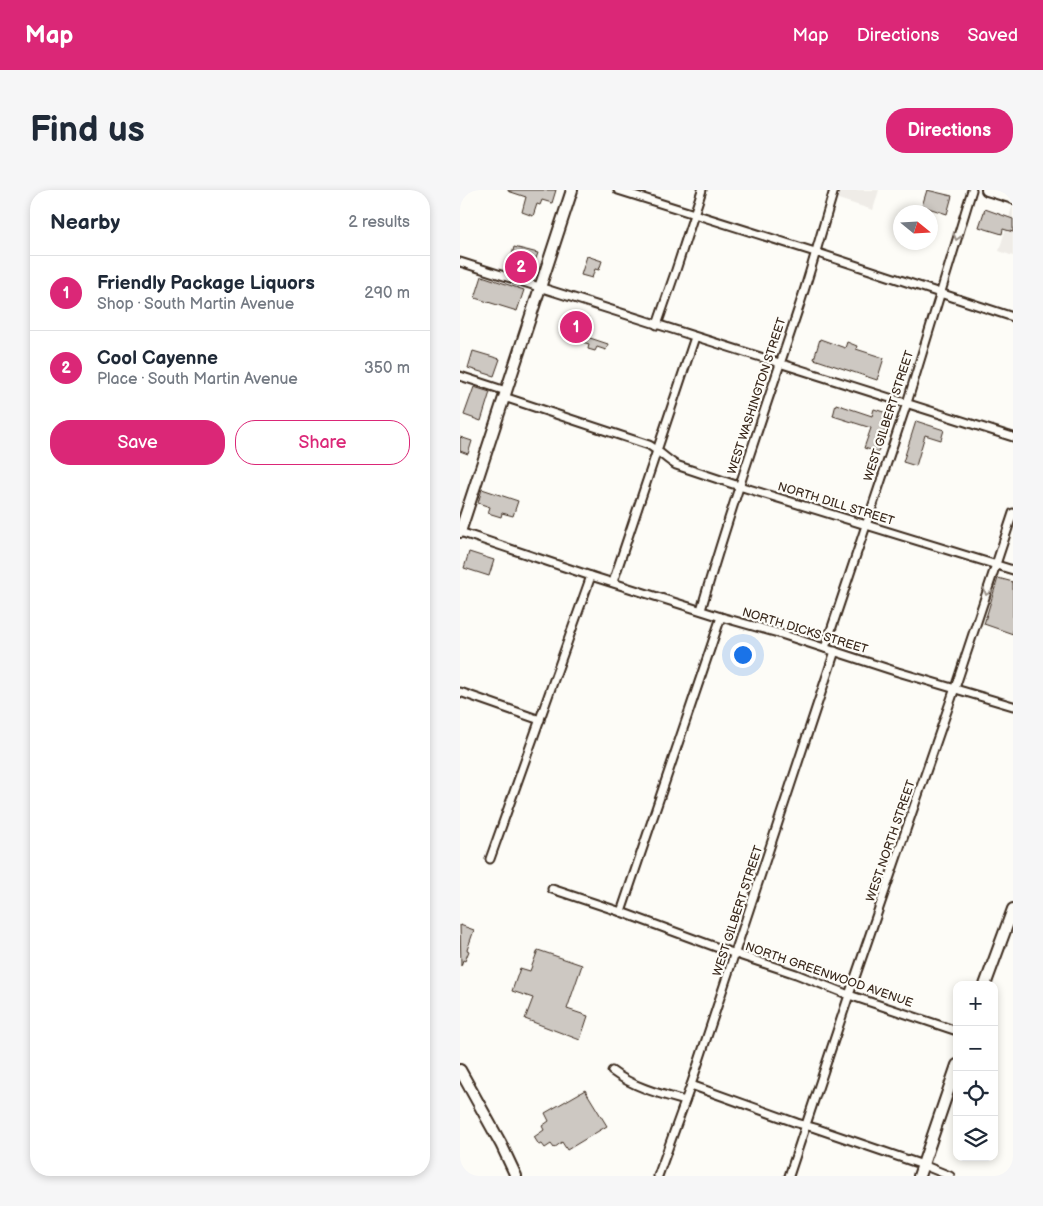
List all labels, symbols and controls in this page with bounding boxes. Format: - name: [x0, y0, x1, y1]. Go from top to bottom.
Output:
- text: Map: [25, 21, 73, 50]
- text: Map: [793, 25, 829, 46]
- text: Directions: [857, 25, 939, 46]
- text: Saved: [967, 25, 1018, 46]
- button: Directions: [886, 108, 1013, 153]
- text: Find us: [30, 109, 145, 152]
- north arrow: [893, 205, 938, 250]
- text: Nearby: [50, 210, 120, 235]
- text: 2 results: [348, 213, 410, 232]
- one-way arrow: [953, 232, 963, 240]
- pin: 2: [505, 248, 537, 286]
- text: Friendly Package Liquors: [97, 272, 315, 295]
- text: 1: [63, 284, 69, 303]
- text: 290 m: [364, 284, 410, 303]
- text: Shop · South Martin Avenue: [97, 295, 294, 314]
- pin: 1: [560, 308, 592, 346]
- street label: WEST WASHINGTON STREET: [725, 315, 790, 476]
- text: Cool Cayenne: [97, 347, 218, 370]
- street label: WEST GILBERT STREET: [861, 348, 917, 483]
- text: 2: [61, 359, 71, 378]
- text: 350 m: [364, 359, 410, 378]
- text: Place · South Martin Avenue: [97, 370, 298, 389]
- button: Save: [50, 420, 225, 465]
- button: Share: [235, 420, 410, 465]
- street label: NORTH DILL STREET: [776, 479, 897, 529]
- one-way arrow: [982, 587, 992, 596]
- street label: NORTH DICKS STREET: [740, 605, 870, 658]
- your location: [730, 642, 756, 668]
- street label: WEST NORTH STREET: [863, 777, 919, 904]
- street label: WEST GILBERT STREET: [710, 843, 766, 978]
- street label: NORTH GREENWOOD AVENUE: [743, 939, 915, 1011]
- map controls: [953, 981, 998, 1161]
- button: +: [953, 981, 998, 1026]
- button: −: [953, 1026, 998, 1071]
- button: locate: [953, 1071, 998, 1116]
- button: layers: [953, 1116, 998, 1161]

